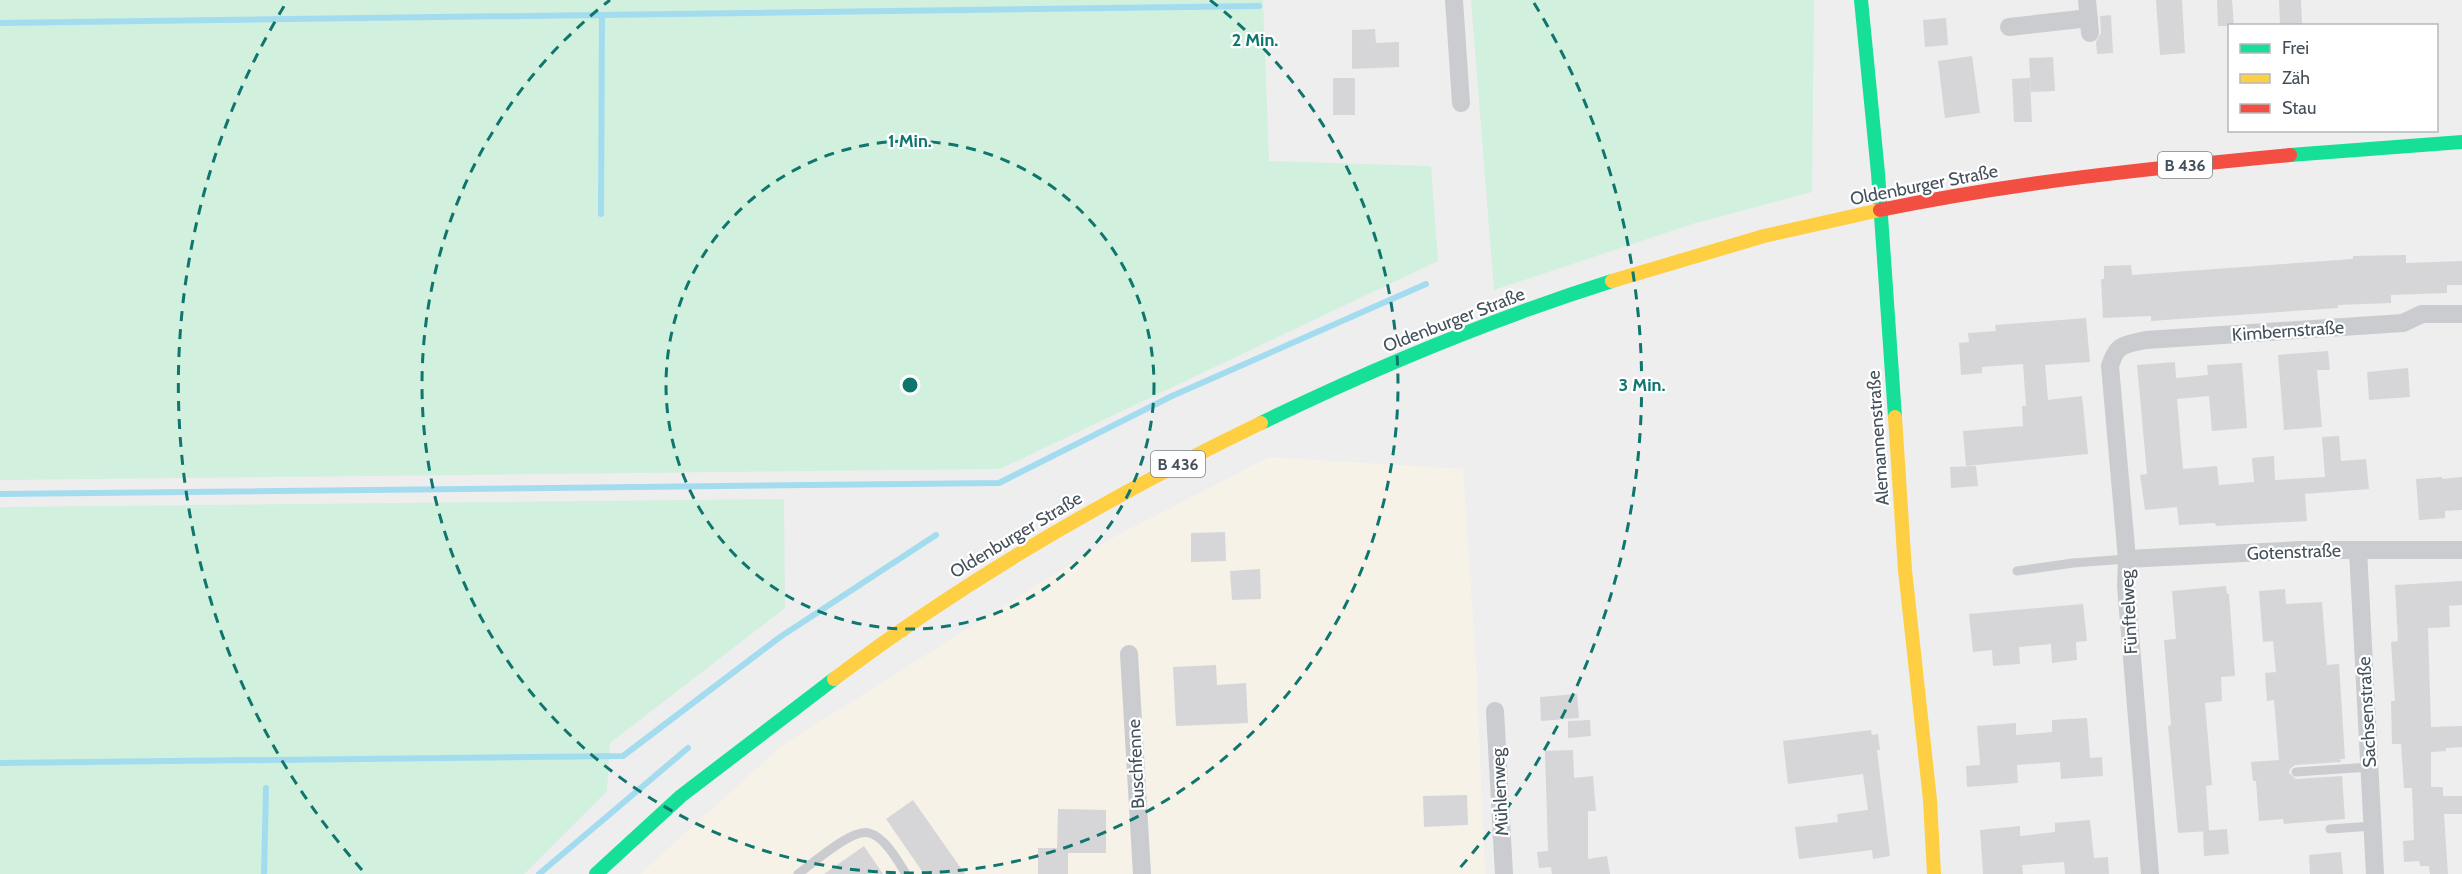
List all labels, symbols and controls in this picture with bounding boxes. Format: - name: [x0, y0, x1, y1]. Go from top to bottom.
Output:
- legend: [2228, 24, 2438, 132]
- text: 2 Min.: [1232, 29, 1278, 51]
- text: Frei: [2282, 37, 2309, 59]
- text: Zäh: [2282, 67, 2310, 89]
- text: Stau: [2282, 97, 2316, 119]
- text: 1 Min.: [888, 130, 932, 152]
- road number: B 436: [2158, 152, 2212, 178]
- street label: Oldenburger Straße: [1848, 160, 2000, 210]
- street label: Oldenburger Straße: [1380, 283, 1528, 357]
- street label: Kimbernstraße: [2231, 316, 2345, 346]
- street label: Alemannenstraße: [1862, 370, 1894, 506]
- text: 3 Min.: [1619, 374, 1665, 396]
- centre of rings: [900, 375, 920, 395]
- road number: B 436: [1151, 451, 1205, 477]
- street label: Oldenburger Straße: [946, 487, 1086, 583]
- street label: Gotenstraße: [2246, 539, 2342, 565]
- street label: Fünftelweg: [2116, 568, 2142, 655]
- street label: Sachsenstraße: [2353, 656, 2381, 768]
- street label: Buschfenne: [1123, 719, 1149, 809]
- street label: Mühlenweg: [1487, 746, 1513, 837]

